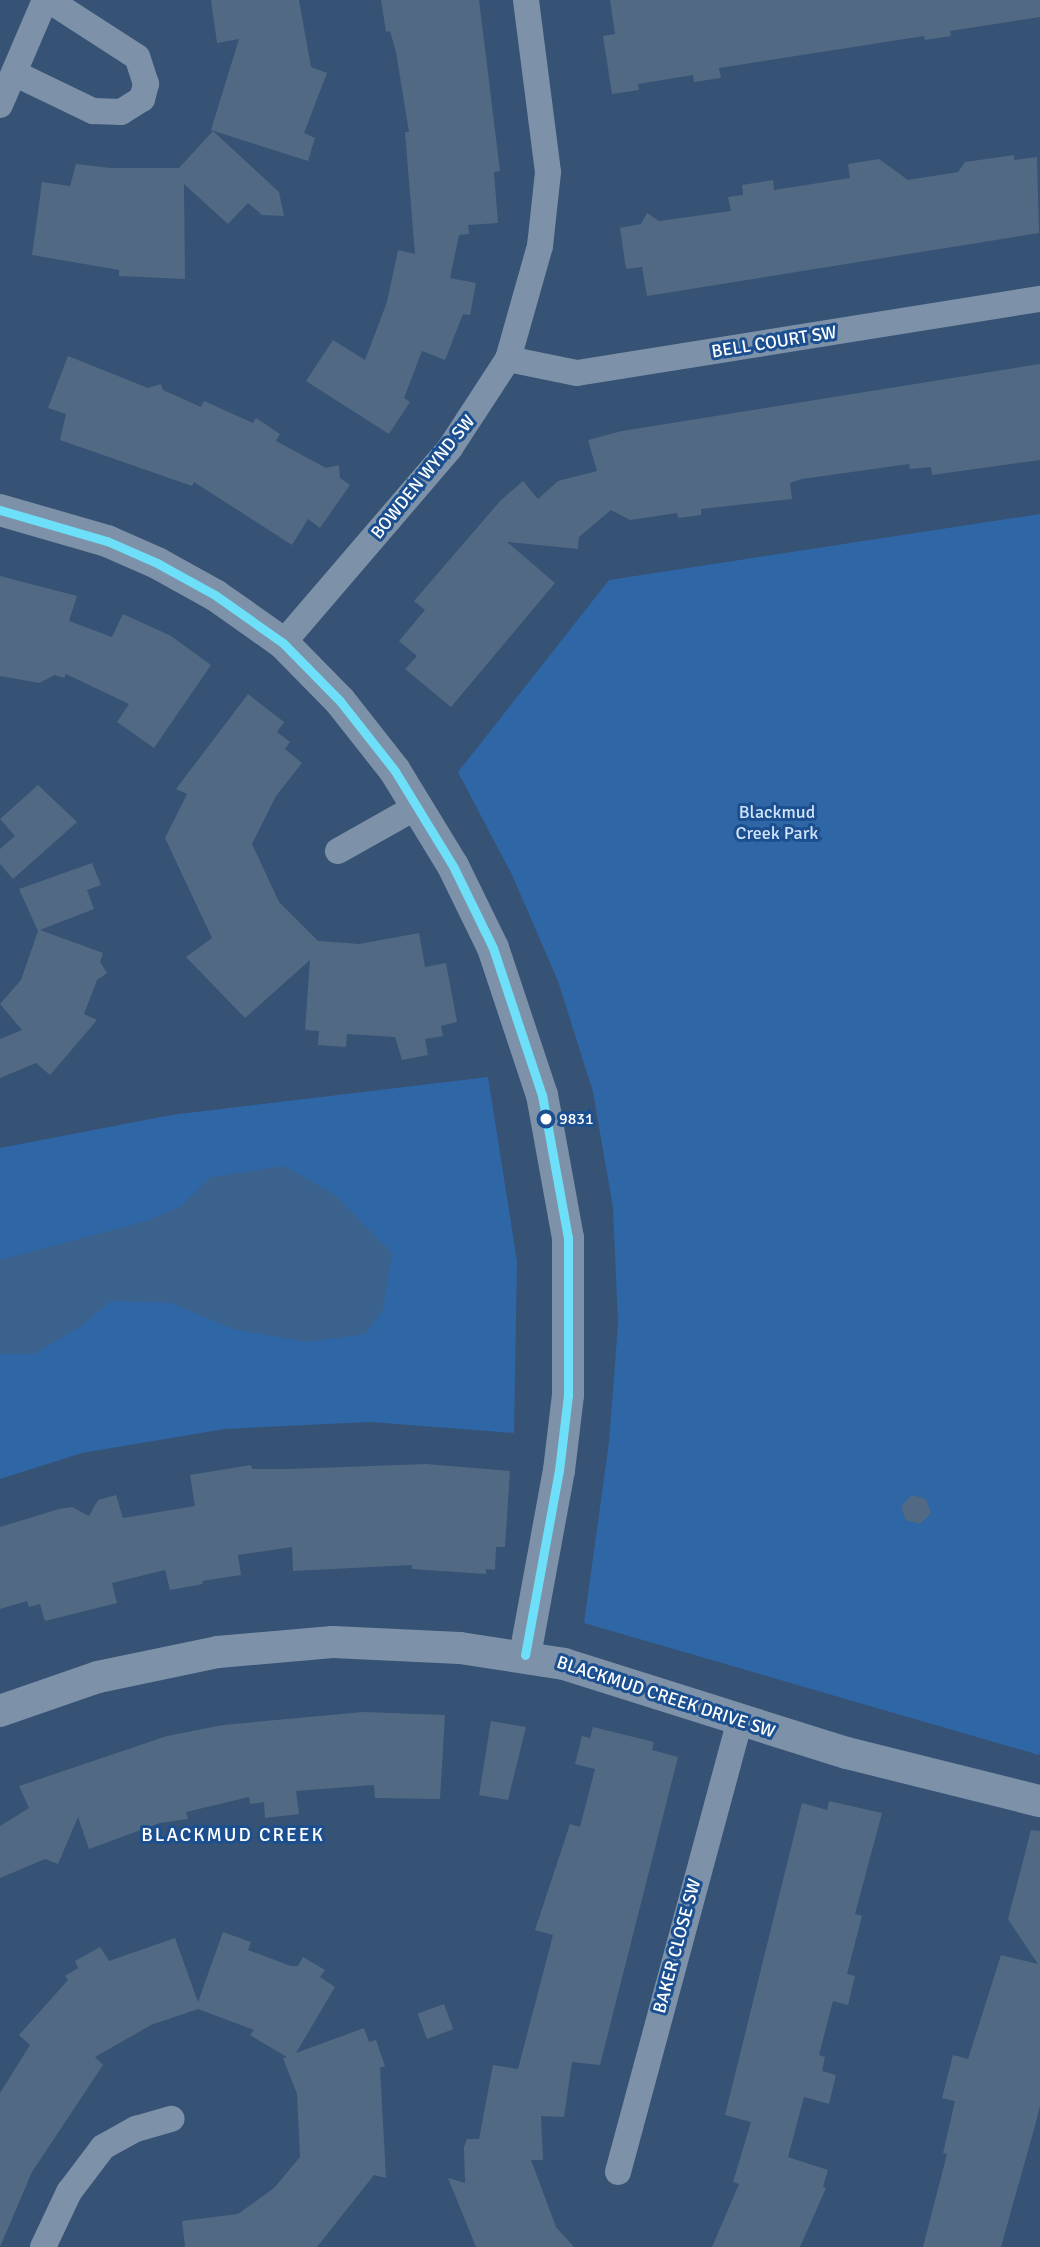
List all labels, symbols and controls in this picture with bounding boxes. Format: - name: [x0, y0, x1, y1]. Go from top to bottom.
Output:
- street label: BELL COURT SW: [710, 321, 838, 363]
- street label: BOWDEN WYND SW: [366, 411, 480, 543]
- park label: Blackmud Creek Park: [736, 802, 818, 844]
- place label: 9831: [559, 1109, 594, 1129]
- marker: 9831: [539, 1112, 553, 1126]
- street label: BLACKMUD CREEK DRIVE SW: [554, 1651, 778, 1743]
- district label: BLACKMUD CREEK: [143, 1825, 323, 1847]
- street label: BAKER CLOSE SW: [649, 1876, 705, 2016]

